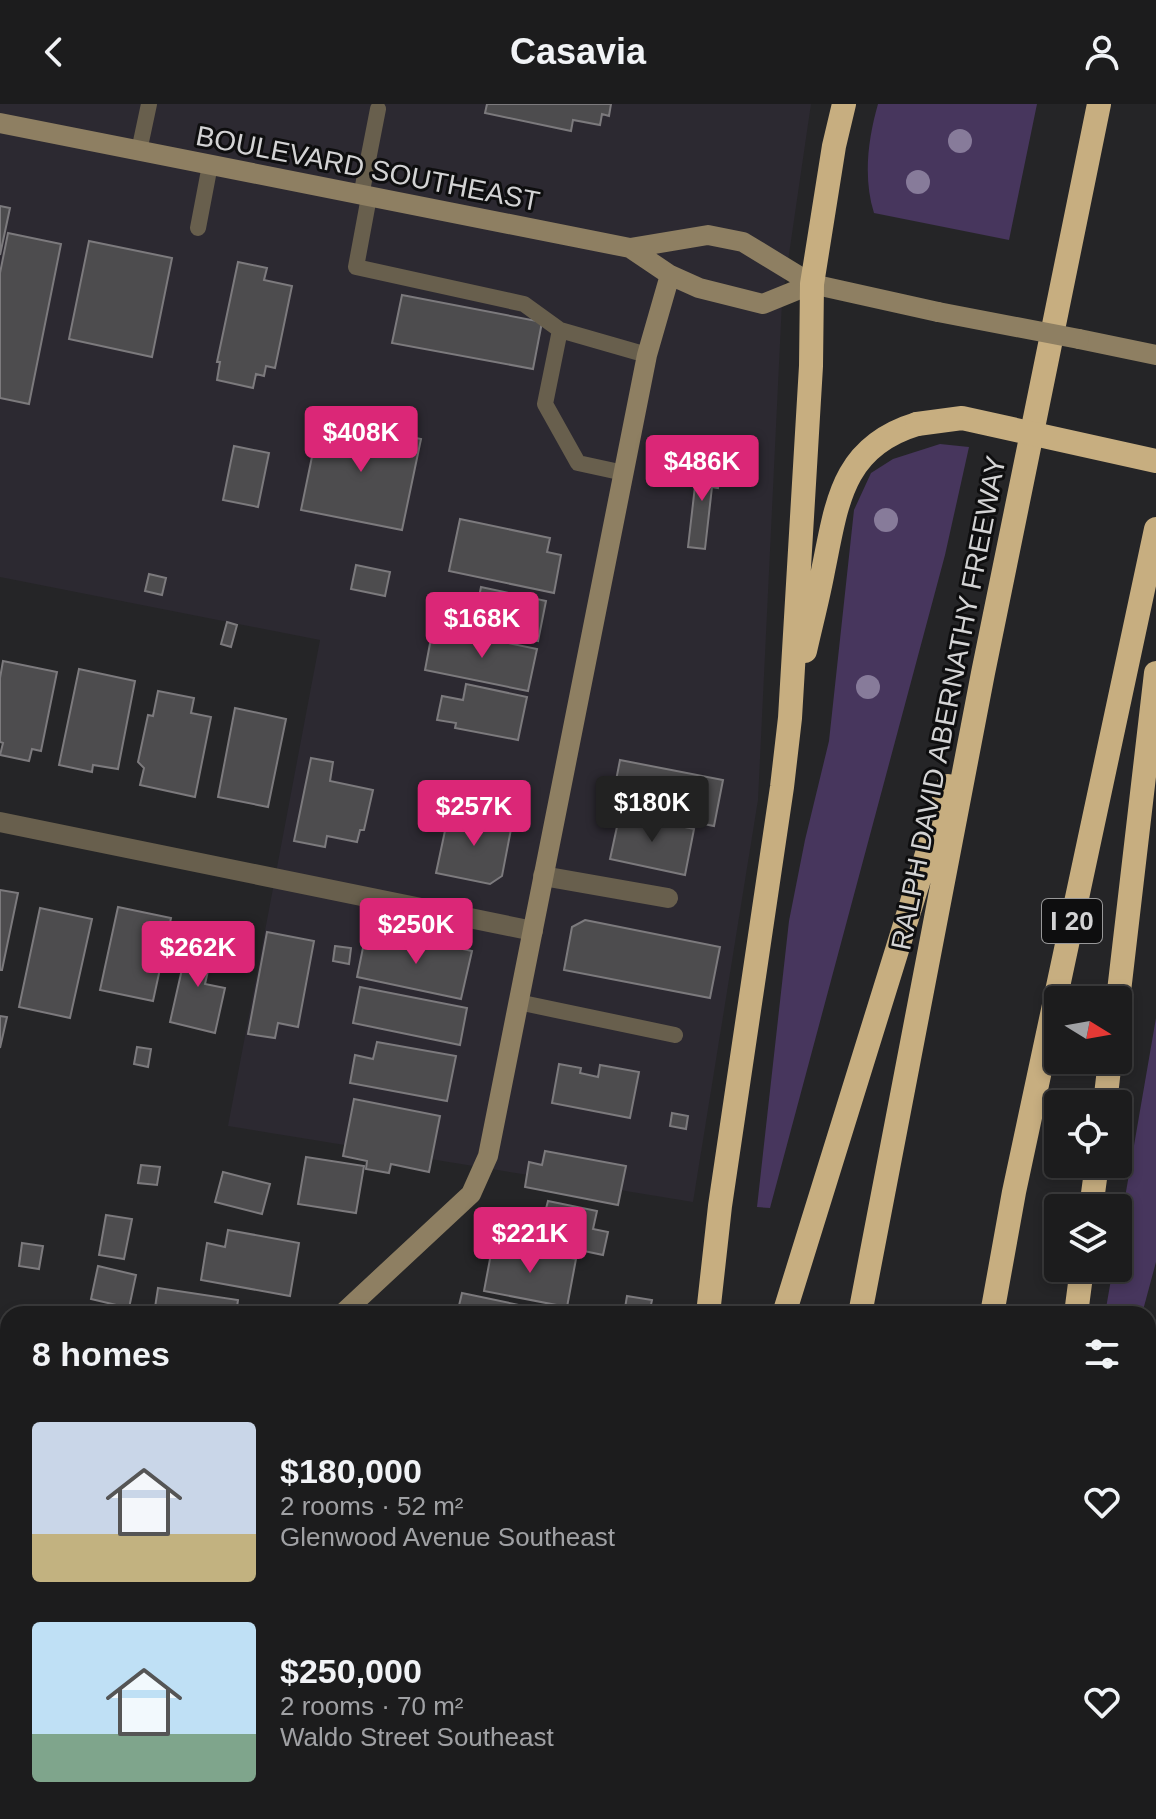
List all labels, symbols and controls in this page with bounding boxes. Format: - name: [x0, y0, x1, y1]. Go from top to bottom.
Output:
- icon: back: [32, 30, 76, 74]
- icon: person: [1080, 30, 1124, 74]
- text: Casavia: [510, 31, 646, 72]
- street label: BOULEVARD SOUTHEAST: [193, 120, 542, 217]
- pin: $408K: [305, 406, 417, 474]
- text: $408K: [323, 417, 399, 447]
- pin: $486K: [646, 435, 758, 503]
- text: $486K: [664, 446, 740, 476]
- street label: RALPH DAVID ABERNATHY FREEWAY: [885, 453, 1012, 953]
- pin: $168K: [426, 592, 538, 660]
- text: $168K: [444, 603, 520, 633]
- pin: $180K: [596, 776, 708, 844]
- pin: $257K: [418, 780, 530, 848]
- text: $180K: [614, 787, 690, 817]
- text: $257K: [436, 791, 512, 821]
- pin: $250K: [360, 898, 472, 966]
- road number: I 20: [1042, 899, 1102, 943]
- text: $250K: [378, 909, 454, 939]
- pin: $262K: [142, 921, 254, 989]
- text: $262K: [160, 932, 236, 962]
- north arrow: [1044, 986, 1132, 1074]
- map controls: [1044, 986, 1132, 1282]
- button: locate: [1044, 1090, 1132, 1178]
- button: layers: [1044, 1194, 1132, 1282]
- pin: $221K: [474, 1207, 586, 1275]
- text: $221K: [492, 1218, 568, 1248]
- icon: filters: [1080, 1332, 1124, 1376]
- text: 8 homes: [32, 1335, 170, 1373]
- text: $180,000: [280, 1452, 422, 1490]
- icon: home: [96, 1454, 192, 1550]
- icon: heart: [1080, 1480, 1124, 1524]
- text: 2 rooms · 52 m²: [280, 1491, 464, 1521]
- text: Glenwood Avenue Southeast: [280, 1522, 615, 1552]
- text: $250,000: [280, 1652, 422, 1690]
- icon: home: [96, 1654, 192, 1750]
- icon: heart: [1080, 1680, 1124, 1724]
- text: 2 rooms · 70 m²: [280, 1691, 464, 1721]
- text: Waldo Street Southeast: [280, 1722, 554, 1752]

